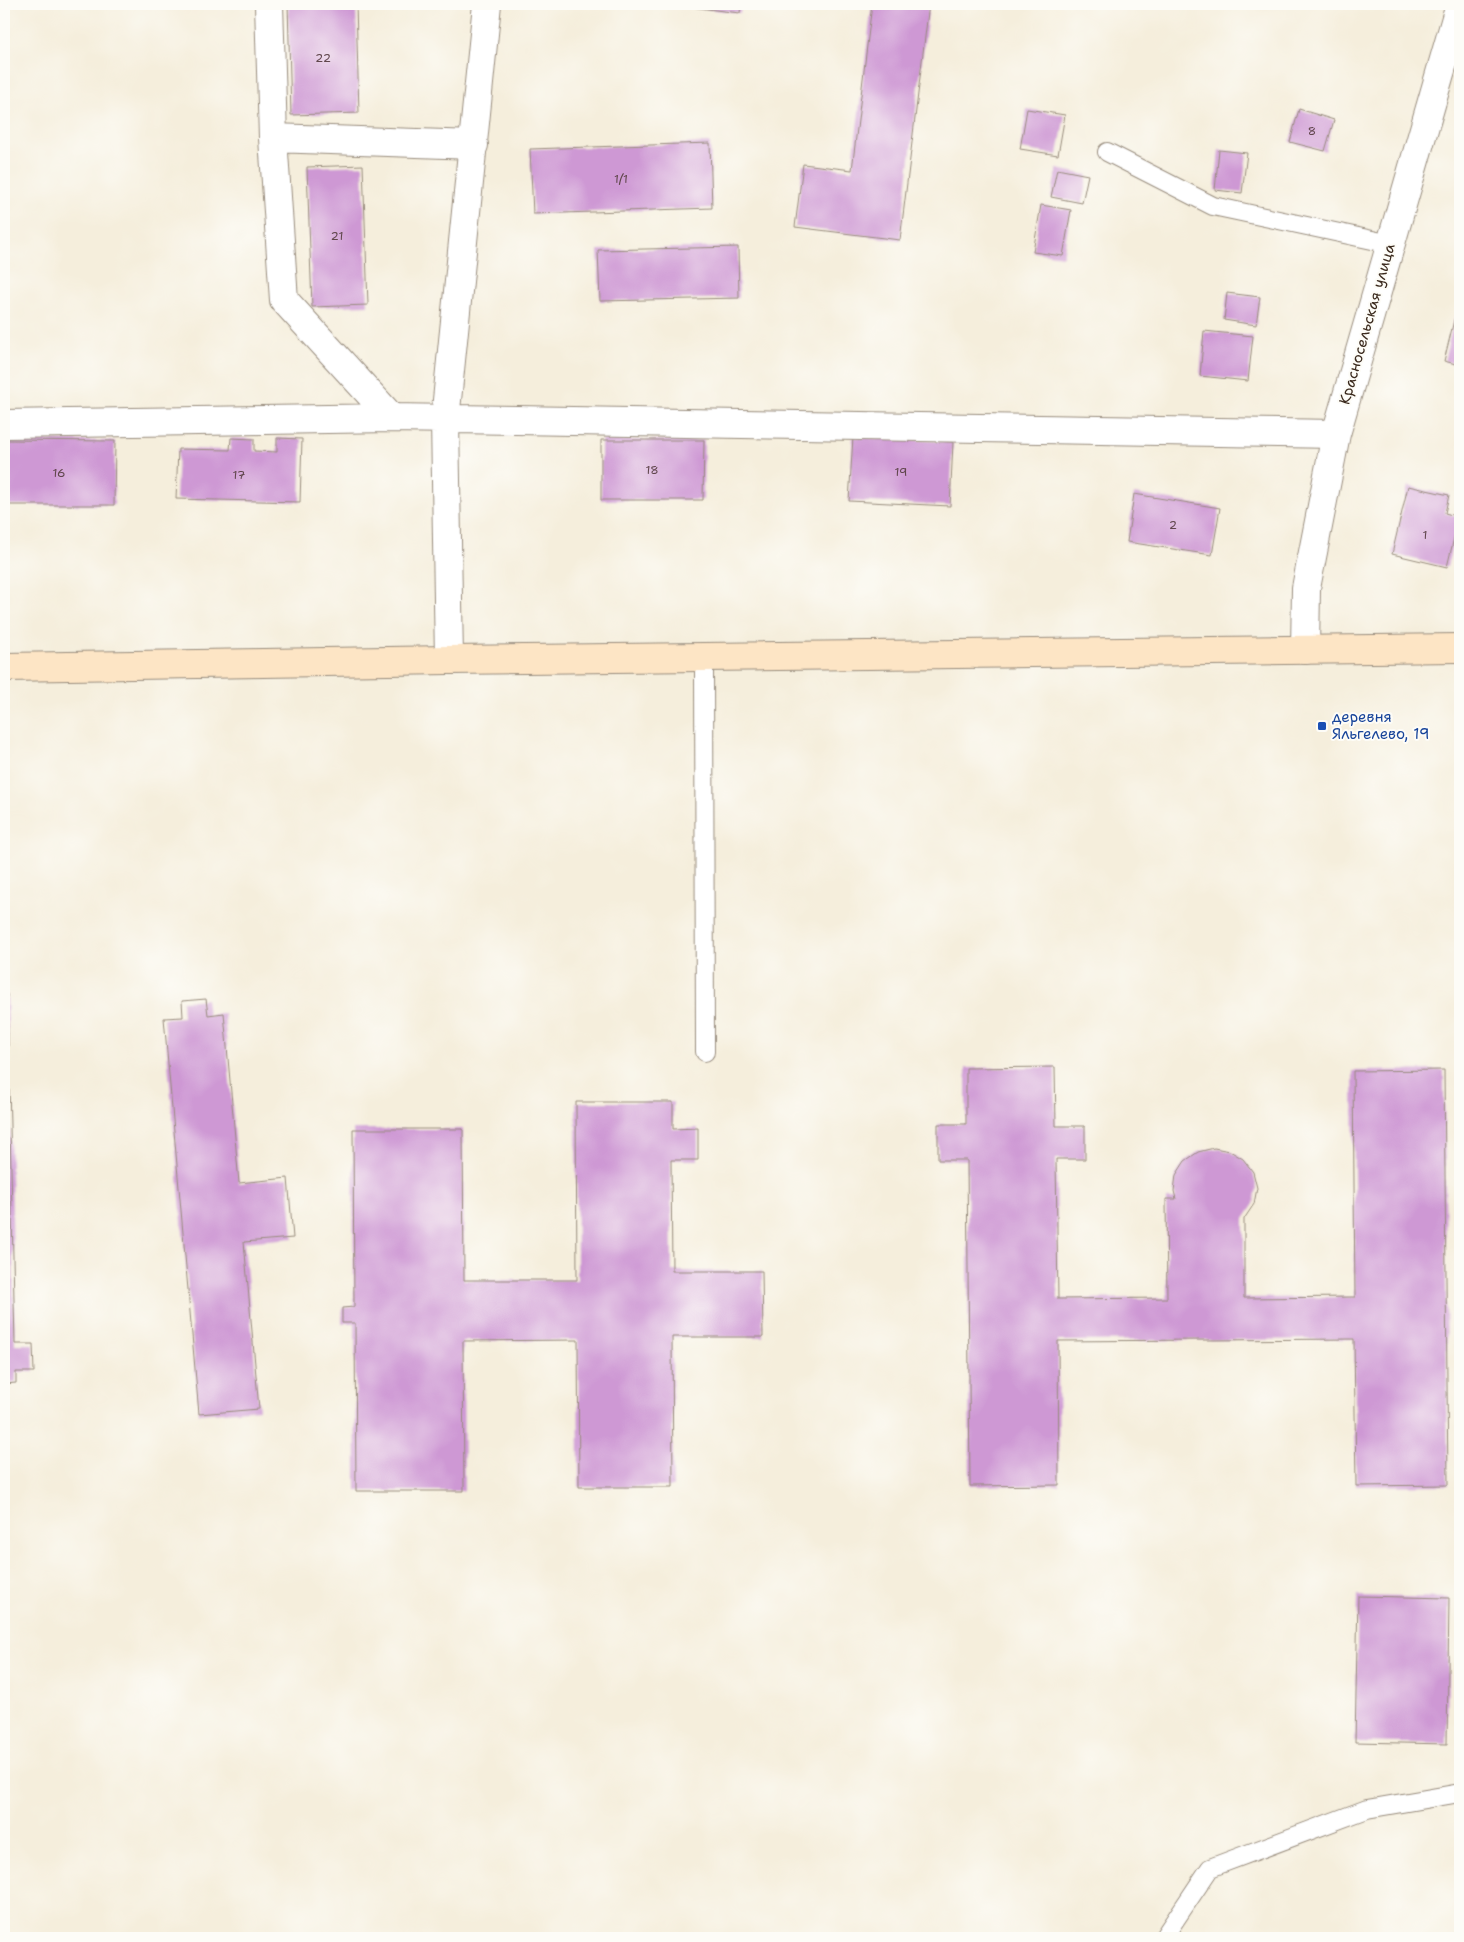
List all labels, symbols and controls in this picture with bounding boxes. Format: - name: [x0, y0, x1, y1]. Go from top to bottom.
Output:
- house number: 22: [315, 50, 331, 66]
- house number: 8: [1308, 123, 1316, 139]
- house number: 1/1: [614, 171, 628, 187]
- house number: 21: [331, 228, 343, 244]
- street label: Красносельская улица: [1334, 240, 1400, 407]
- house number: 18: [645, 462, 659, 478]
- house number: 19: [895, 464, 907, 480]
- house number: 16: [52, 465, 66, 481]
- house number: 17: [233, 467, 245, 483]
- house number: 2: [1169, 517, 1177, 533]
- house number: 1: [1422, 527, 1428, 543]
- place label: деревня Яльгелево, 19: [1332, 707, 1430, 744]
- marker: деревня Яльгелево, 19: [1316, 720, 1328, 732]

